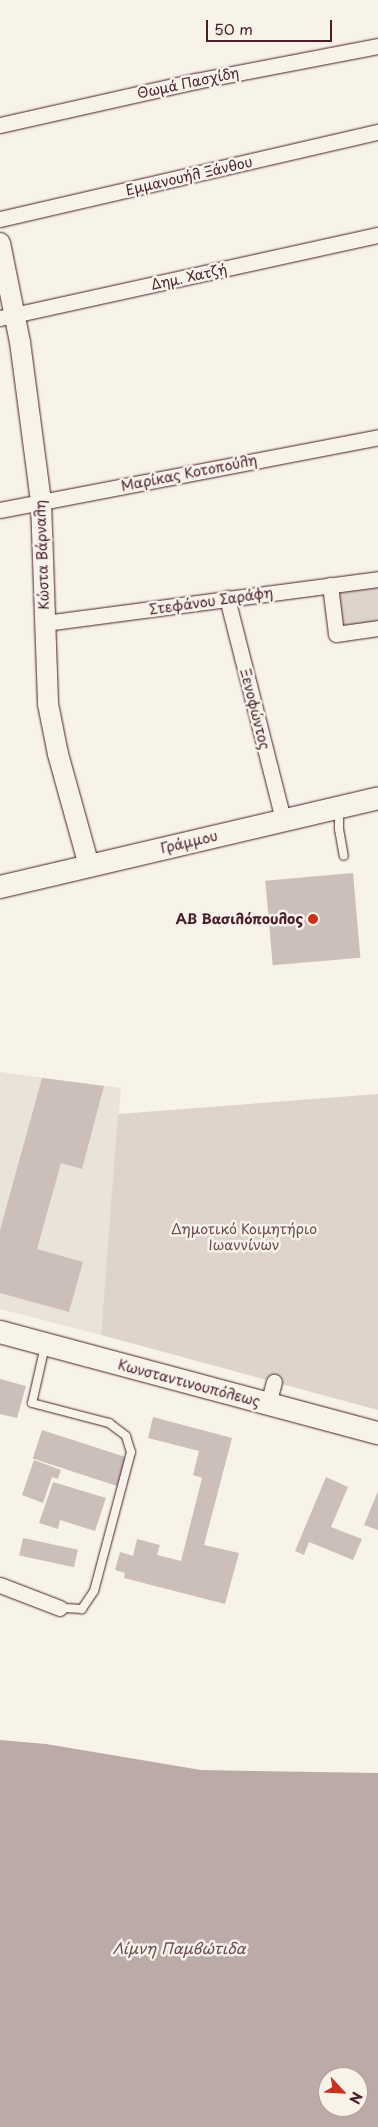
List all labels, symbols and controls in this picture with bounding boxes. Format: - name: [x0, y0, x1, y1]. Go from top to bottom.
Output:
- scale bar: [208, 10, 334, 42]
- text: 50 m: [214, 17, 253, 40]
- street label: Θωμά Πασχίδη: [135, 64, 241, 102]
- street label: Εμμανουήλ Ξάνθου: [124, 153, 254, 199]
- street label: Δημ. Χατζή: [149, 261, 229, 293]
- street label: Μαρίκας Κοτοπούλη: [119, 452, 259, 494]
- street label: Κώστα Βάρναλη: [32, 500, 52, 610]
- street label: Στεφάνου Σαράφη: [148, 584, 274, 618]
- street label: Ξενοφώντος: [237, 667, 273, 751]
- street label: Γράμμου: [159, 827, 219, 857]
- place label: ΑΒ Βασιλόπουλος: [175, 911, 303, 927]
- marker: ΑΒ Βασιλόπουλος: [307, 913, 319, 925]
- park label: Δημοτικό Κοιμητήριο Ιωαννίνων: [171, 1221, 317, 1254]
- street label: Κωνσταντινουπόλεως: [116, 1356, 262, 1410]
- water label: Λίμνη Παμβώτιδα: [112, 1939, 246, 1957]
- north arrow: [318, 2067, 368, 2117]
- text: N: [344, 2089, 368, 2108]

